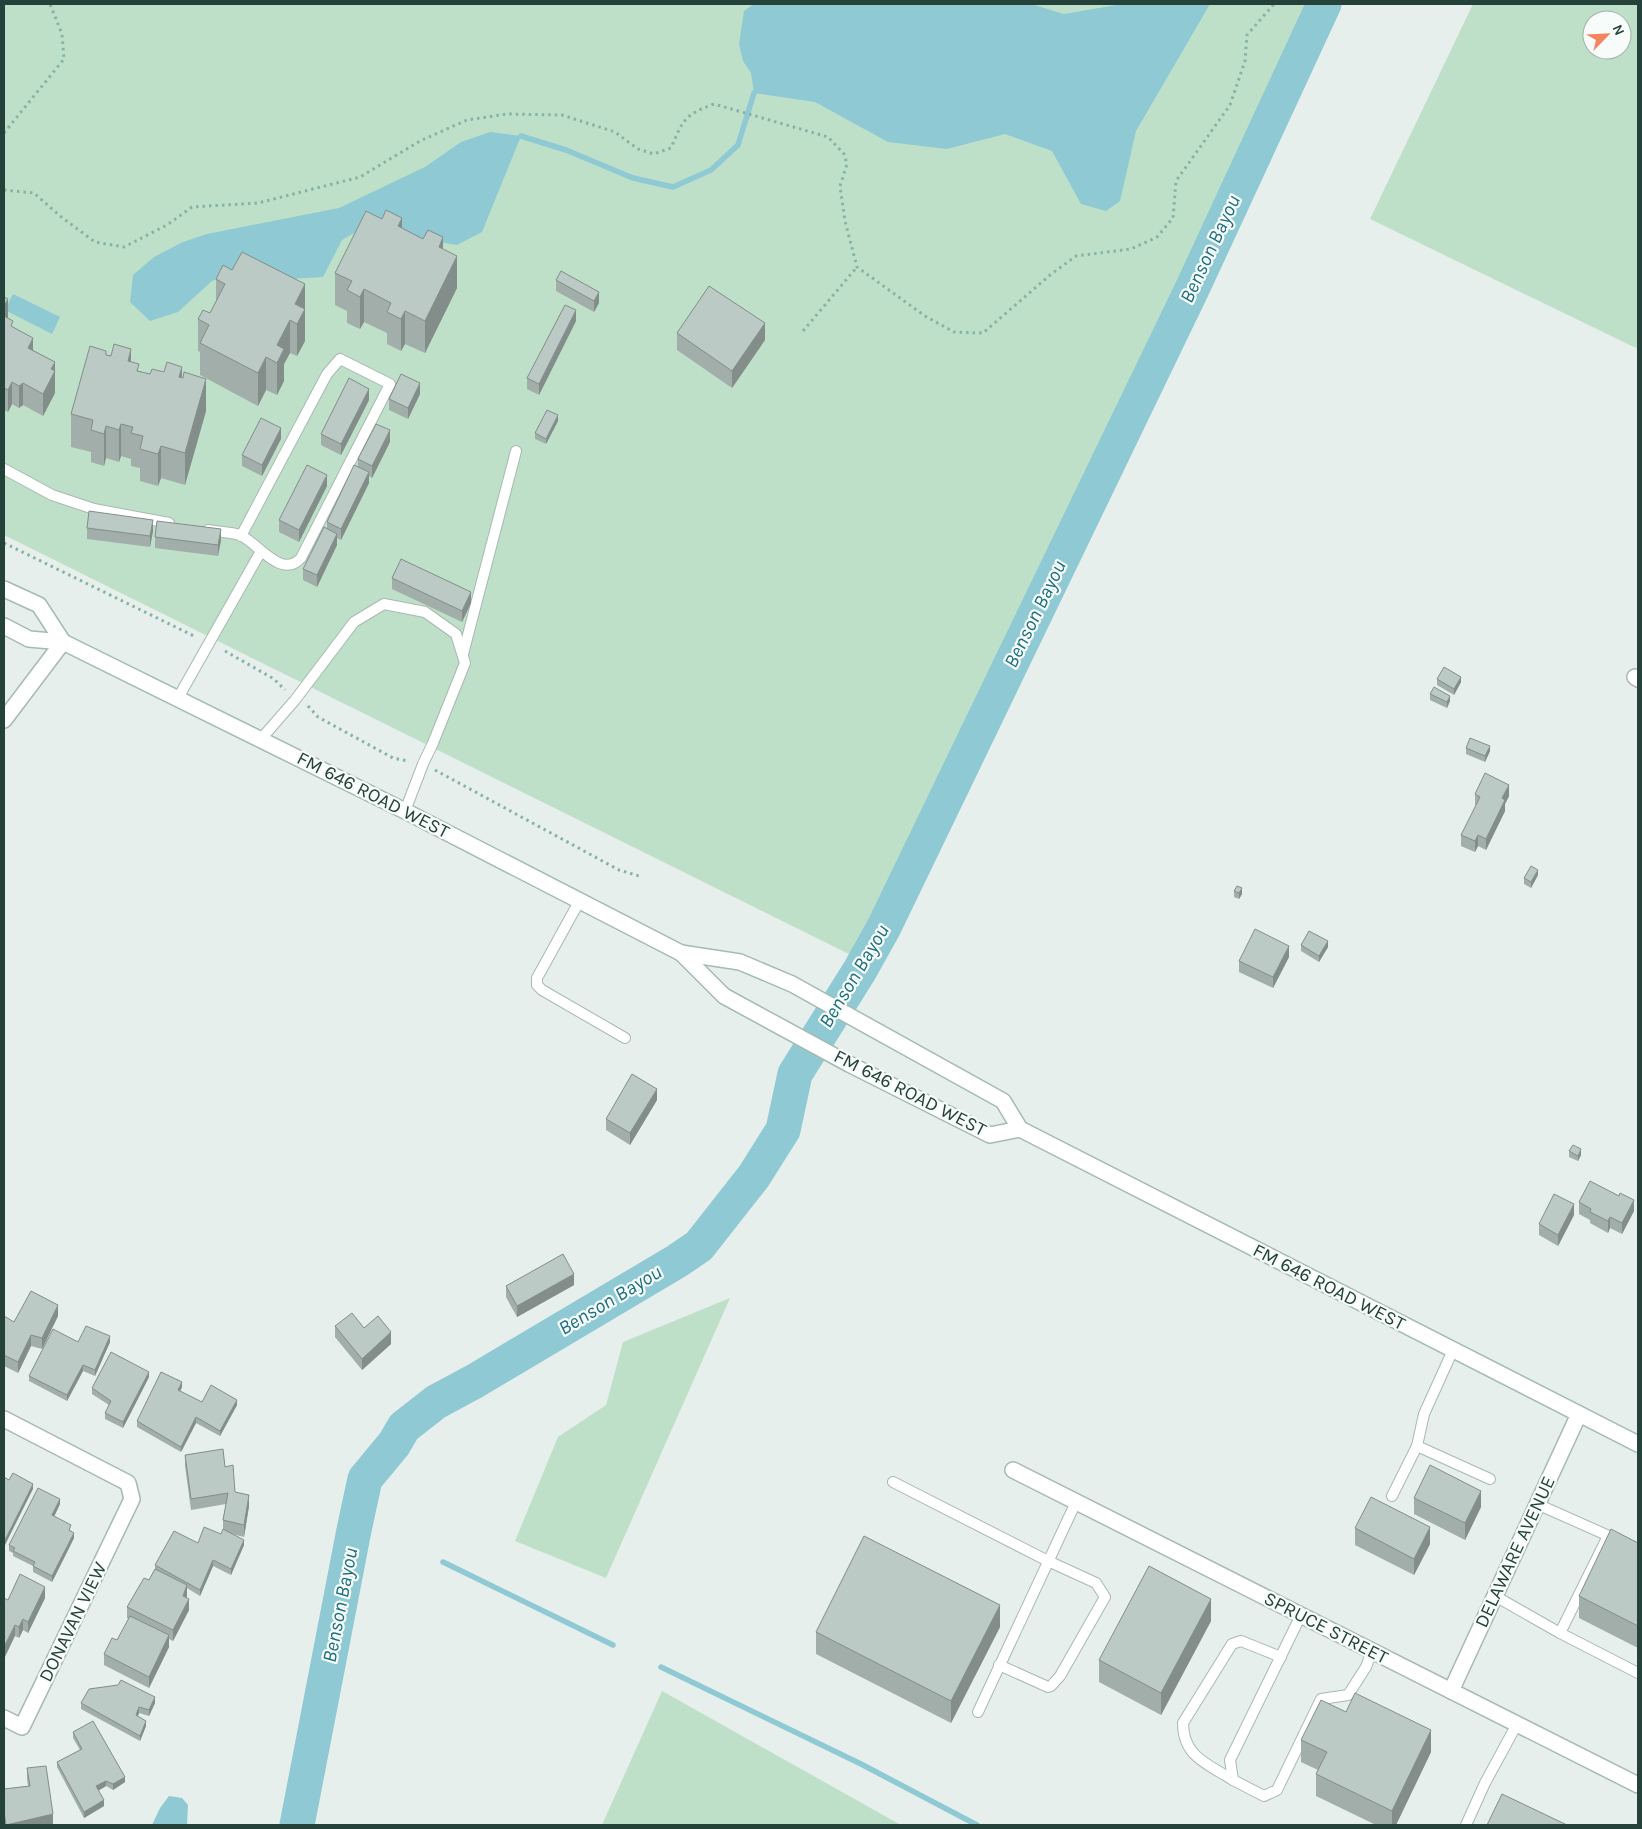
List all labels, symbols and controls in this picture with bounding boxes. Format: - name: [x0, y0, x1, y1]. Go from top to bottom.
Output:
- north arrow: [1582, 10, 1632, 60]
- text: N: [1609, 22, 1628, 38]
- water label: Benson Bayou: [1175, 191, 1245, 307]
- water label: Benson Bayou: [999, 557, 1071, 671]
- street label: FM 646 ROAD WEST: [293, 747, 453, 843]
- water label: Benson Bayou: [814, 920, 894, 1032]
- street label: FM 646 ROAD WEST: [830, 1045, 990, 1141]
- street label: FM 646 ROAD WEST: [1249, 1239, 1409, 1335]
- water label: Benson Bayou: [554, 1260, 666, 1340]
- street label: DELAWARE AVENUE: [1470, 1473, 1560, 1631]
- water label: Benson Bayou: [318, 1546, 362, 1664]
- street label: DONAVAN VIEW: [35, 1559, 111, 1685]
- street label: SPRUCE STREET: [1260, 1587, 1392, 1669]

